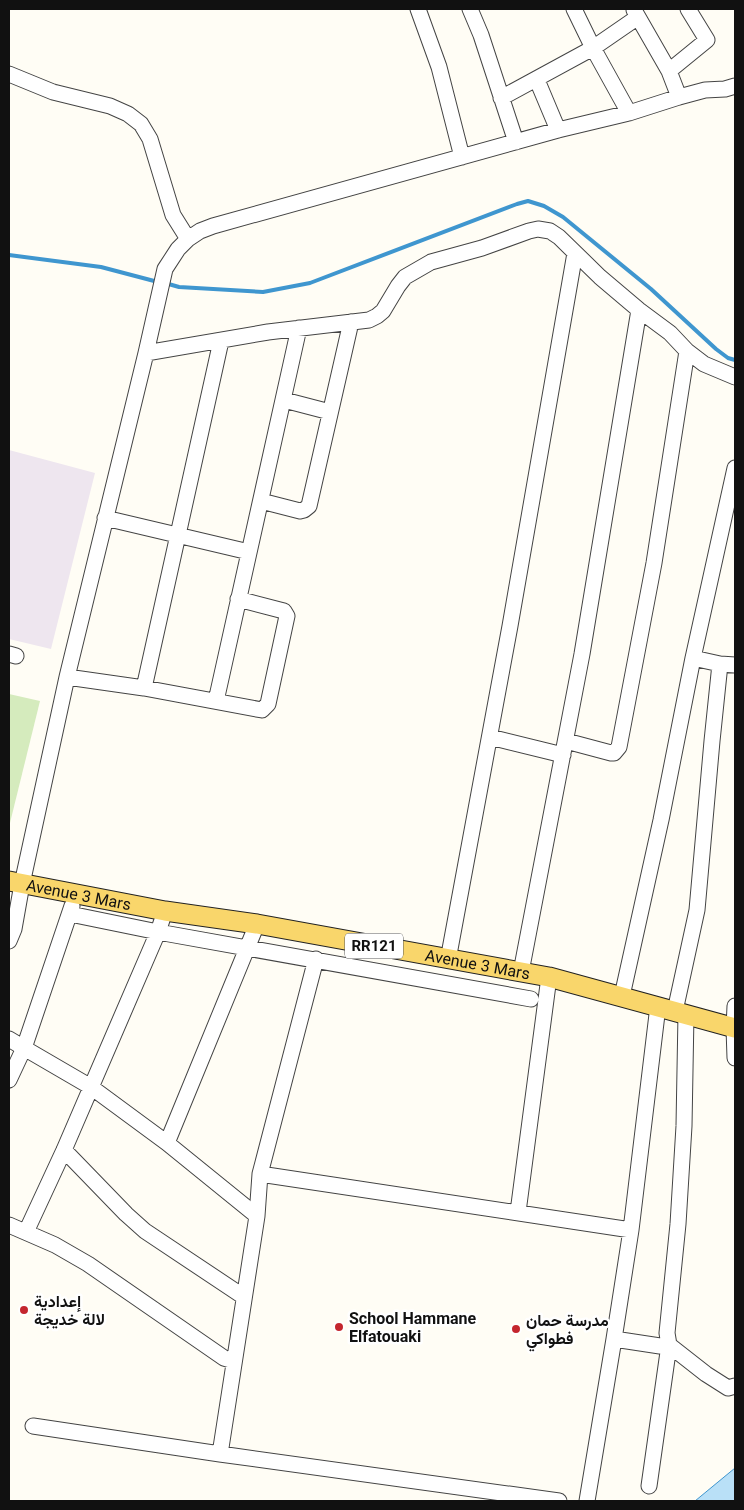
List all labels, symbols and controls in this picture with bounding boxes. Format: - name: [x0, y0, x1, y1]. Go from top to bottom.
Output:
- street label: Avenue 3 Mars: [24, 875, 133, 919]
- road number: RR121: [345, 934, 403, 958]
- street label: Avenue 3 Mars: [423, 945, 532, 988]
- place label: إعدادية لالة خديجة: [34, 1291, 105, 1334]
- marker: إعدادية لالة خديجة: [18, 1304, 30, 1316]
- place label: School Hammane Elfatouaki: [349, 1308, 477, 1351]
- place label: مدرسة حمان فطواكي: [526, 1310, 609, 1353]
- marker: School Hammane Elfatouaki: [333, 1321, 345, 1333]
- marker: مدرسة حمان فطواكي: [510, 1323, 522, 1335]

